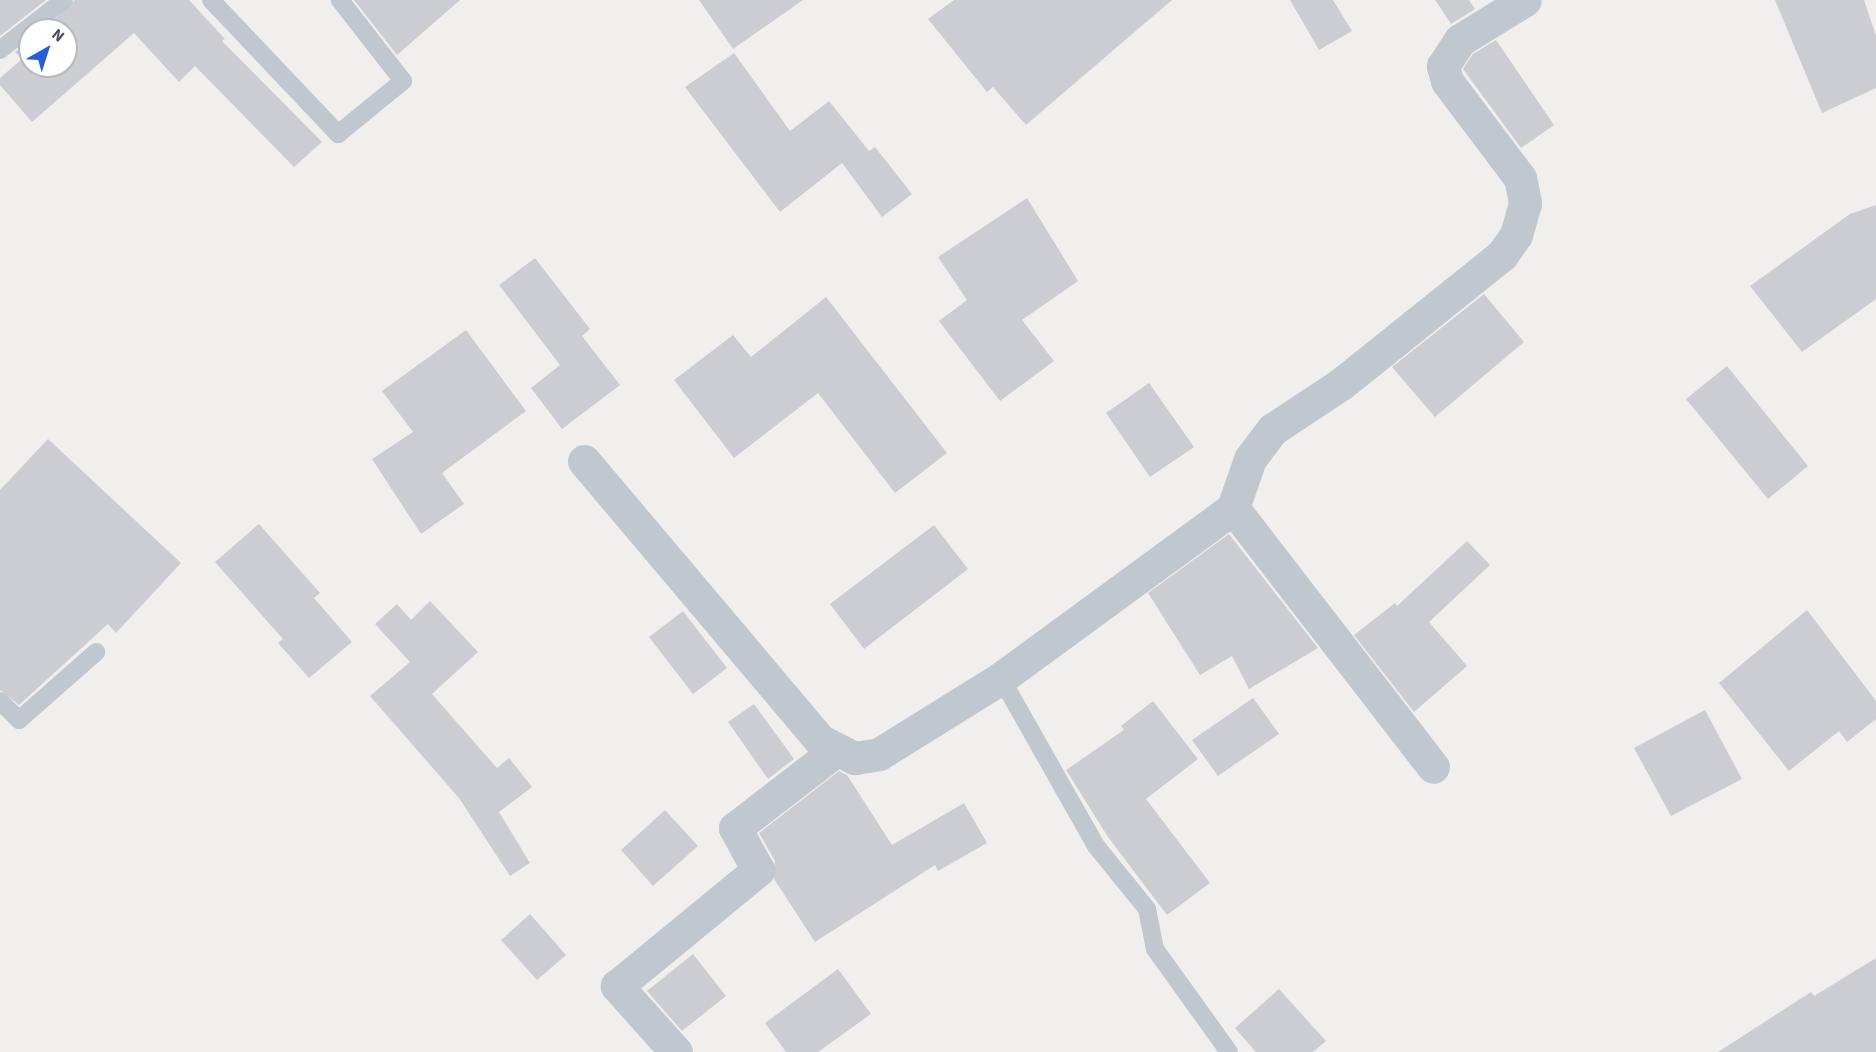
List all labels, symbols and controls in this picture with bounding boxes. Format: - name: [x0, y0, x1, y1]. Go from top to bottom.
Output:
- north arrow: [18, 18, 78, 78]
- text: N: [47, 24, 69, 47]

